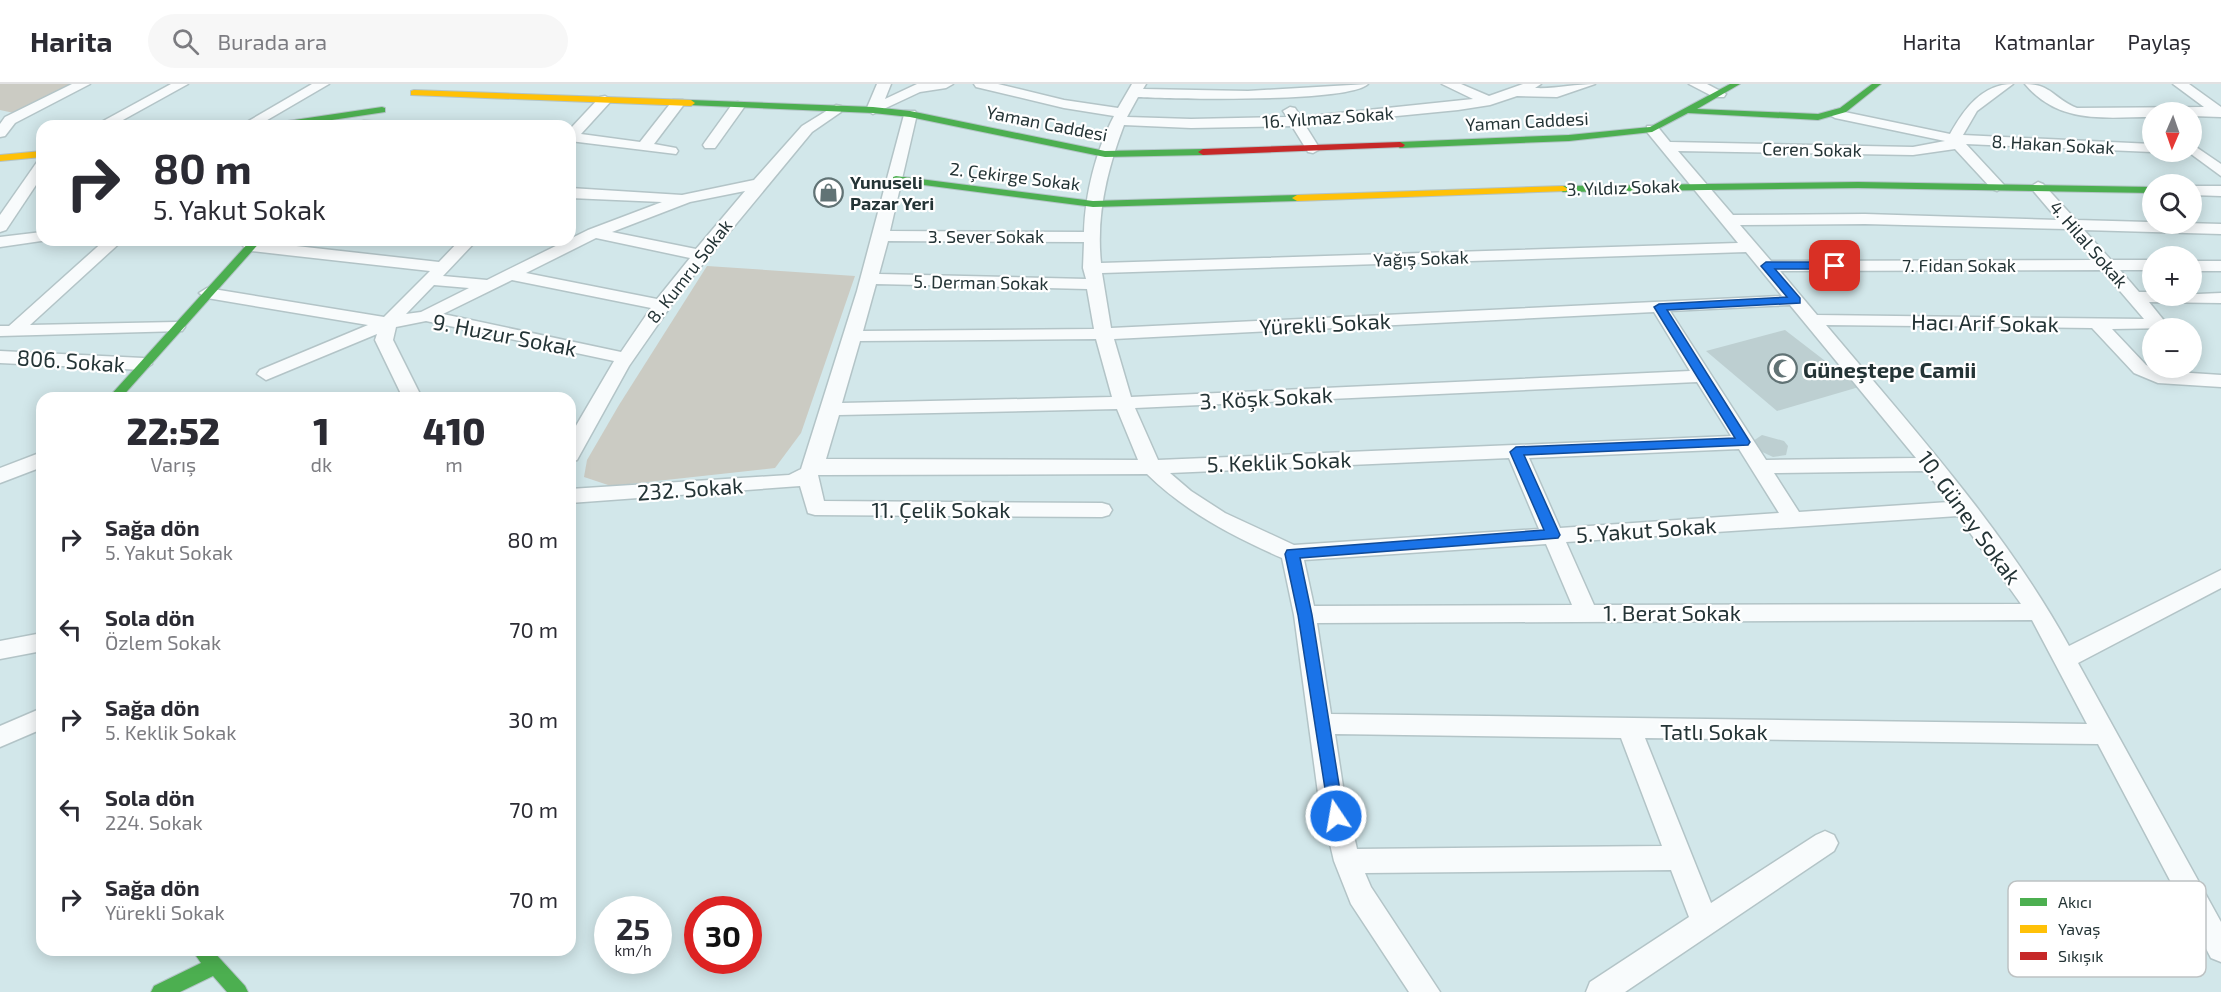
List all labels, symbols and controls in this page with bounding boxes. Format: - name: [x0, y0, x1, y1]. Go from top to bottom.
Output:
- search box: [148, 14, 568, 68]
- text: Harita: [30, 24, 112, 58]
- icon: search: [169, 25, 202, 58]
- text: Burada ara: [217, 28, 327, 54]
- text: Harita: [1903, 29, 1961, 54]
- text: Katmanlar: [1994, 29, 2095, 54]
- text: Paylaş: [2128, 29, 2191, 54]
- street label: Yaman Caddesi: [984, 100, 1110, 146]
- street label: 16. Yılmaz Sokak: [1262, 101, 1394, 133]
- north arrow: [2142, 102, 2202, 162]
- map controls: [2142, 102, 2202, 378]
- street label: Yaman Caddesi: [1465, 107, 1589, 135]
- street label: 8. Hakan Sokak: [1991, 130, 2115, 158]
- street label: Ceren Sokak: [1762, 137, 1862, 161]
- text: 80 m: [153, 142, 252, 192]
- icon: right: [54, 144, 132, 222]
- street label: 2. Çekirge Sokak: [948, 157, 1081, 196]
- place label: Yunuseli Pazar Yeri: [850, 171, 934, 214]
- street label: 3. Yıldız Sokak: [1566, 174, 1680, 200]
- button: search: [2142, 174, 2202, 234]
- shop icon: Yunuseli Pazar Yeri: [813, 176, 845, 208]
- text: 5. Yakut Sokak: [153, 193, 326, 225]
- street label: 4. Hilal Sokak: [2045, 196, 2133, 292]
- street label: 8. Kumru Sokak: [642, 215, 736, 327]
- street label: 3. Sever Sokak: [928, 225, 1044, 247]
- pin: [1809, 240, 1860, 291]
- street label: Yağış Sokak: [1373, 245, 1469, 272]
- button: +: [2142, 246, 2202, 306]
- icon: arrive: [1818, 249, 1851, 282]
- street label: 7. Fidan Sokak: [1902, 254, 2016, 276]
- street label: 5. Derman Sokak: [913, 270, 1049, 294]
- street label: 9. Huzur Sokak: [431, 307, 579, 361]
- street label: Yürekli Sokak: [1259, 307, 1391, 339]
- street label: Hacı Arif Sokak: [1911, 308, 2059, 336]
- button: −: [2142, 318, 2202, 378]
- street label: 806. Sokak: [16, 343, 126, 377]
- mosque icon: Güneştepe Camii: [1766, 353, 1798, 385]
- place label: Güneştepe Camii: [1803, 356, 1976, 384]
- street label: 3. Köşk Sokak: [1199, 381, 1334, 415]
- text: 22:52: [126, 409, 220, 452]
- text: 1: [313, 409, 330, 452]
- text: 410: [423, 409, 486, 452]
- street label: 5. Keklik Sokak: [1206, 445, 1352, 477]
- street label: 10. Güney Sokak: [1913, 445, 2027, 589]
- text: Varış: [150, 452, 196, 476]
- text: dk: [311, 452, 332, 476]
- text: m: [445, 452, 463, 476]
- street label: 232. Sokak: [636, 471, 744, 505]
- street label: 11. Çelik Sokak: [871, 496, 1011, 524]
- street label: 5. Yakut Sokak: [1575, 511, 1717, 547]
- text: Sağa dön: [105, 514, 200, 540]
- icon: right: [54, 523, 87, 556]
- text: 80 m: [507, 526, 558, 552]
- text: 5. Yakut Sokak: [105, 540, 233, 564]
- street label: 1. Berat Sokak: [1603, 599, 1741, 625]
- text: Sola dön: [105, 604, 195, 630]
- icon: left: [54, 613, 87, 646]
- text: 70 m: [509, 616, 558, 642]
- text: Özlem Sokak: [105, 630, 221, 654]
- text: Sağa dön: [105, 694, 200, 720]
- icon: right: [54, 703, 87, 736]
- text: 30 m: [508, 706, 558, 732]
- street label: Tatlı Sokak: [1660, 718, 1768, 744]
- text: 5. Keklik Sokak: [105, 720, 237, 744]
- text: Sola dön: [105, 784, 195, 810]
- position arrow: [1304, 784, 1368, 848]
- icon: left: [54, 793, 87, 826]
- text: 70 m: [509, 796, 558, 822]
- text: 224. Sokak: [105, 810, 203, 834]
- text: Sağa dön: [105, 874, 200, 900]
- legend: [2008, 881, 2206, 977]
- icon: right: [54, 883, 87, 916]
- text: 70 m: [509, 886, 558, 912]
- text: Akıcı: [2058, 892, 2092, 911]
- speed limit sign: 30: [684, 896, 762, 974]
- text: Yürekli Sokak: [105, 900, 225, 924]
- text: 25: [616, 910, 650, 946]
- text: Yavaş: [2058, 919, 2100, 939]
- text: km/h: [614, 941, 652, 959]
- text: Sıkışık: [2058, 946, 2103, 966]

